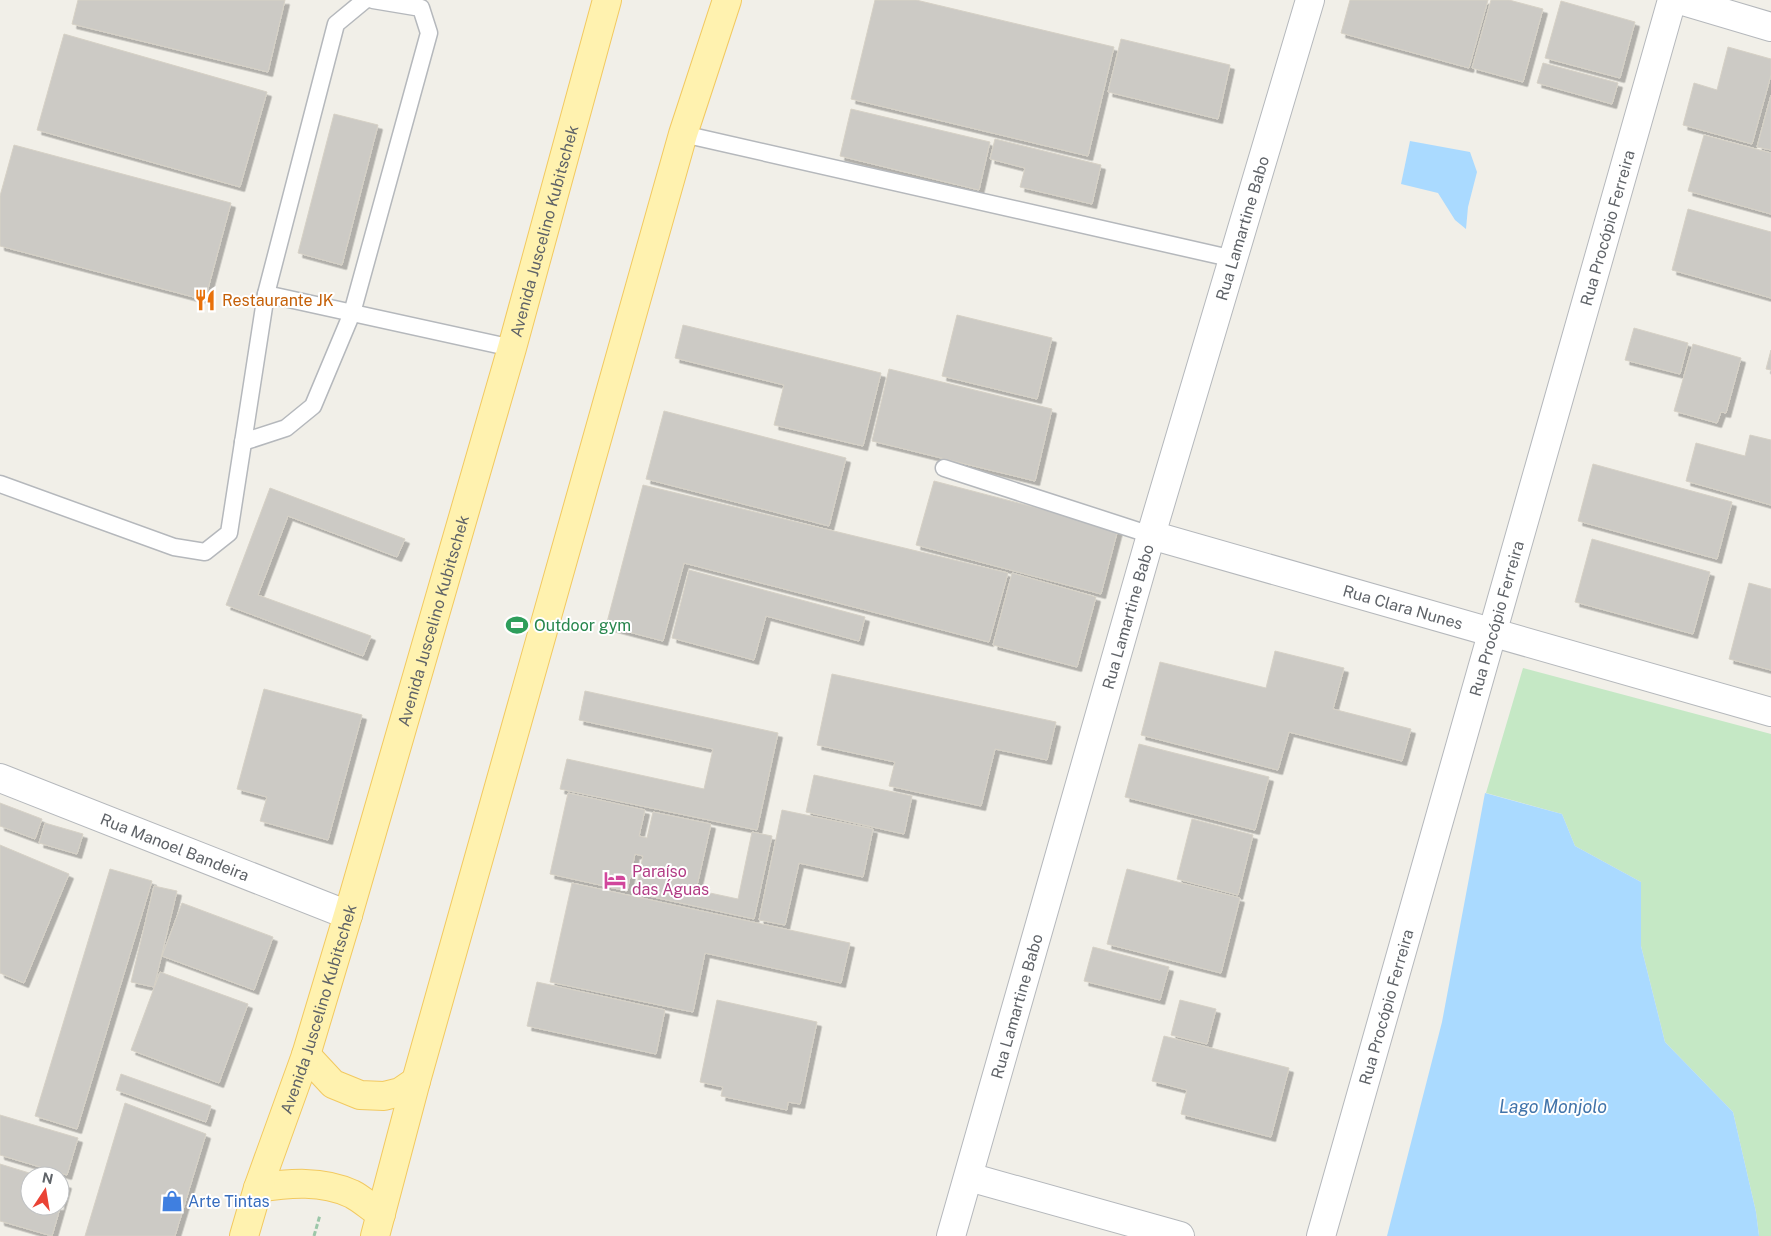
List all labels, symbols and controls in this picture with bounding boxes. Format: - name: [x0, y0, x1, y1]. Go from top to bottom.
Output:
- street label: Avenida Juscelino Kubitschek: [506, 123, 582, 339]
- street label: Rua Procópio Ferreira: [1577, 148, 1639, 308]
- street label: Rua Lamartine Babo: [1212, 154, 1273, 303]
- restaurant icon: Restaurante JK: [192, 287, 218, 313]
- place label: Restaurante JK: [222, 291, 334, 310]
- street label: Avenida Juscelino Kubitschek: [394, 513, 473, 728]
- street label: Rua Procópio Ferreira: [1466, 539, 1528, 699]
- street label: Rua Lamartine Babo: [1098, 542, 1158, 692]
- street label: Rua Clara Nunes: [1341, 581, 1465, 634]
- sports icon: Outdoor gym: [504, 612, 530, 638]
- place label: Outdoor gym: [534, 616, 631, 635]
- street label: Rua Manoel Bandeira: [98, 810, 252, 885]
- place label: Paraíso das Águas: [632, 862, 709, 899]
- hotel icon: Paraíso das Águas: [602, 867, 628, 893]
- street label: Avenida Juscelino Kubitschek: [277, 902, 361, 1117]
- street label: Rua Procópio Ferreira: [1355, 927, 1418, 1087]
- street label: Rua Lamartine Babo: [987, 932, 1047, 1081]
- water label: Lago Monjolo: [1499, 1096, 1607, 1117]
- north arrow: [20, 1166, 70, 1216]
- text: N: [41, 1169, 55, 1187]
- shop icon: Arte Tintas: [159, 1188, 185, 1214]
- place label: Arte Tintas: [188, 1192, 270, 1211]

